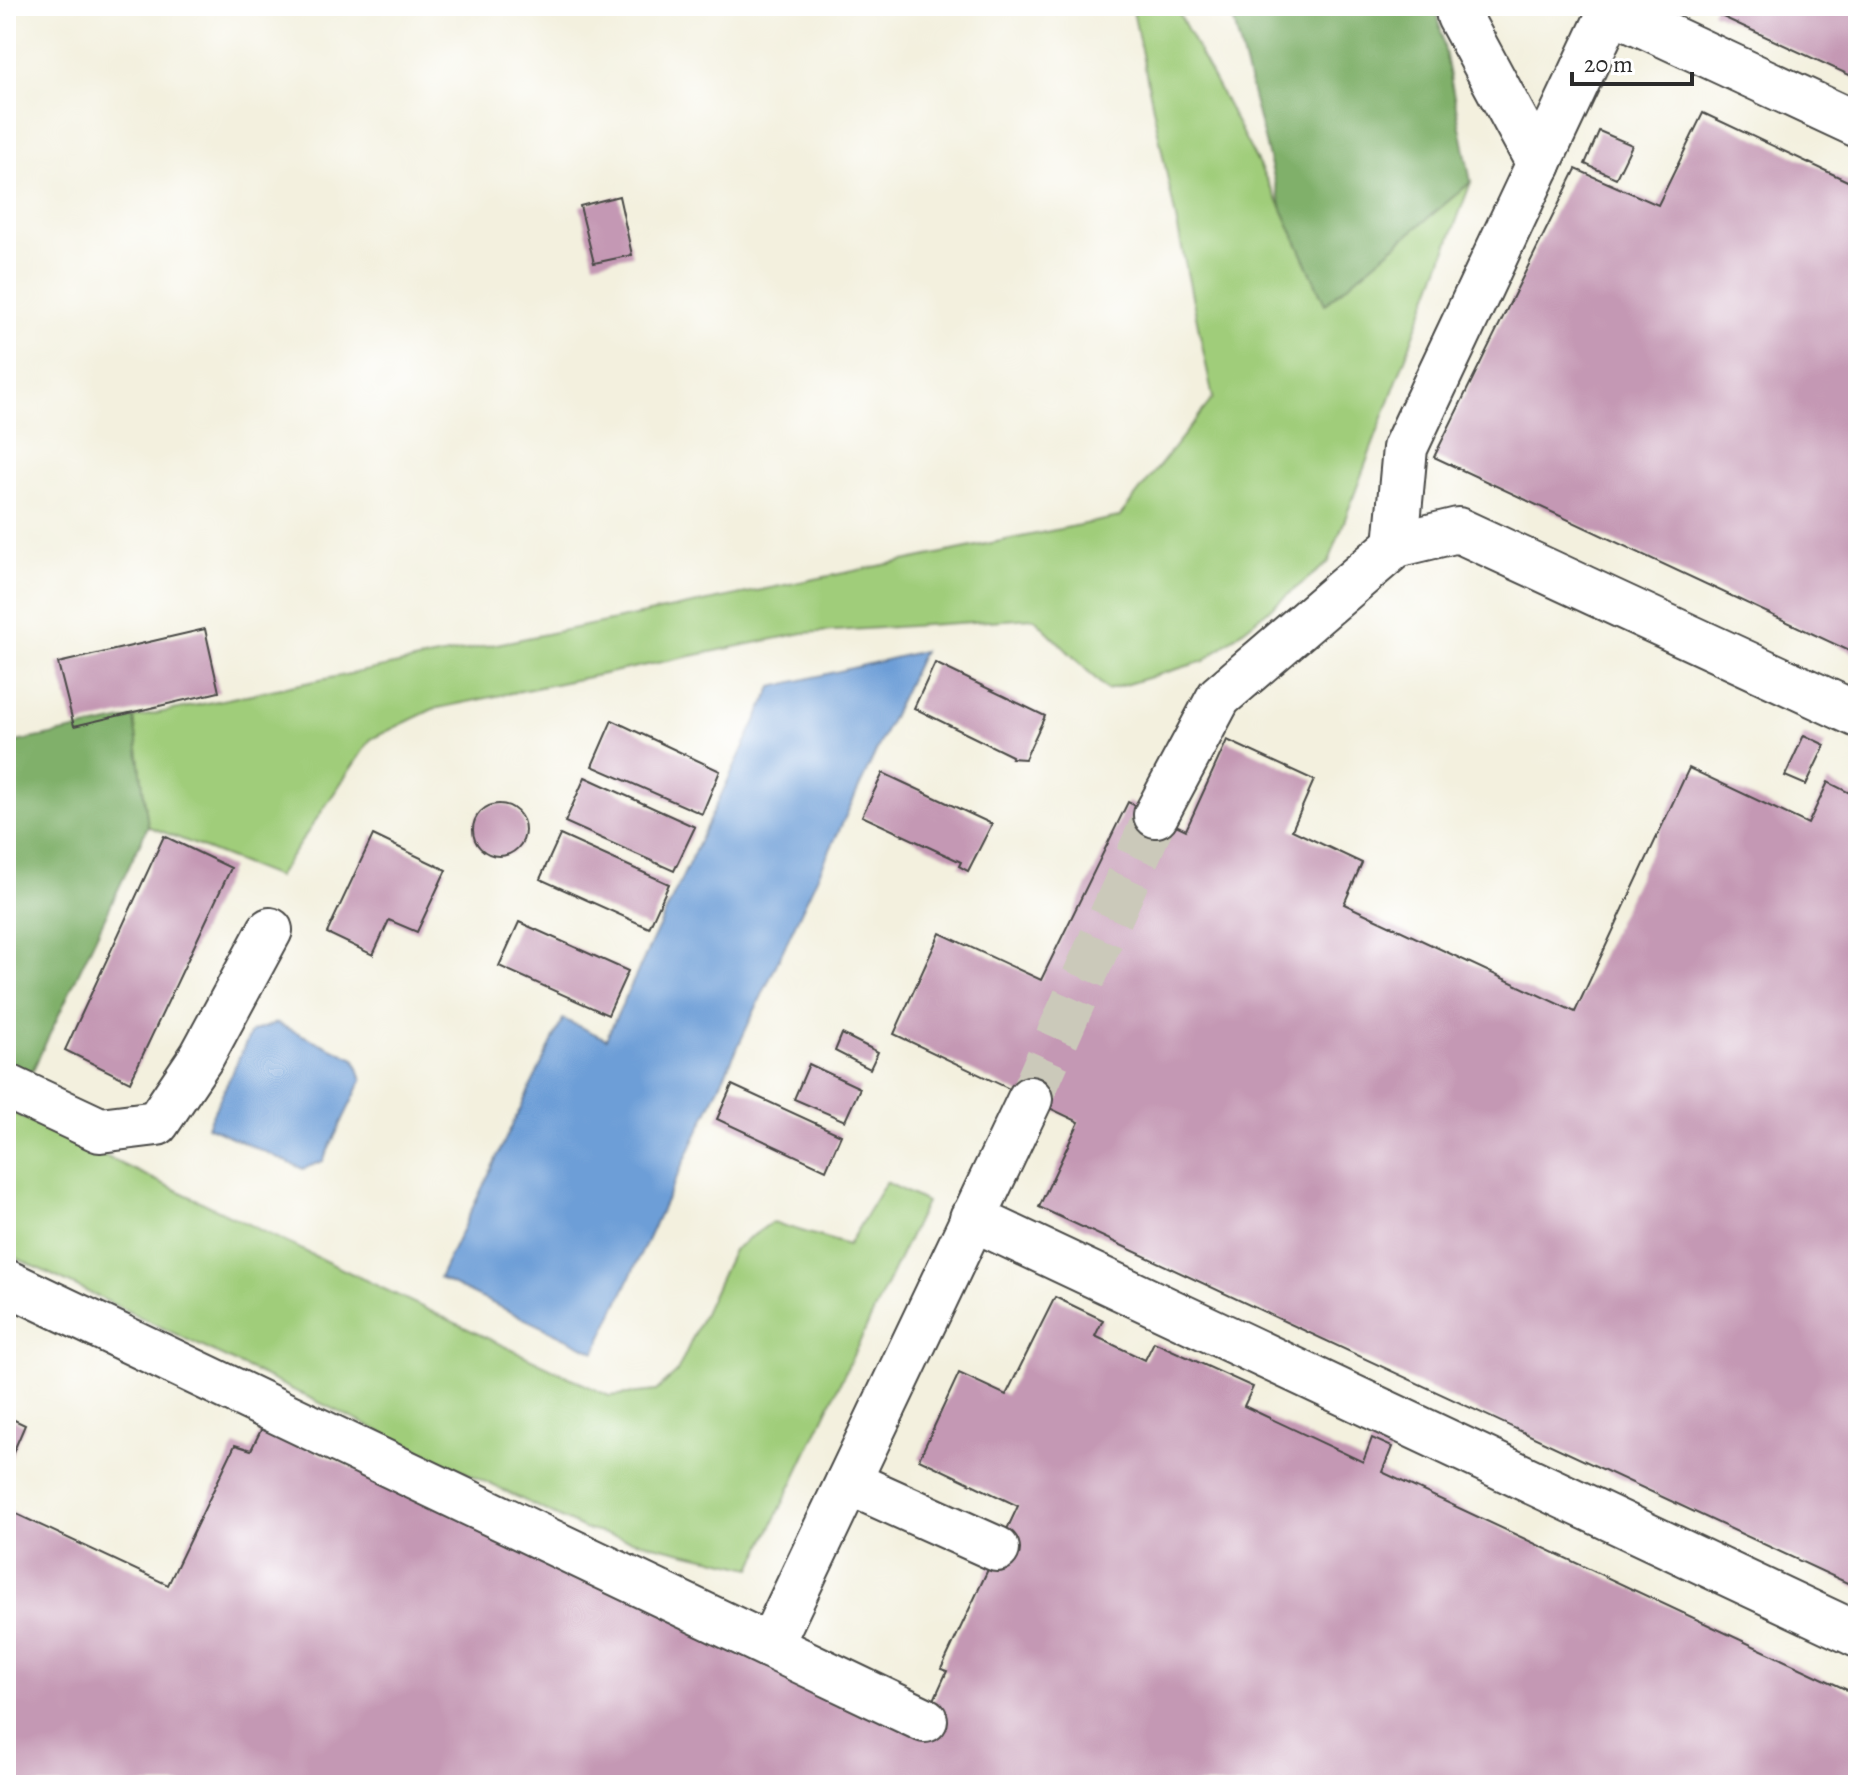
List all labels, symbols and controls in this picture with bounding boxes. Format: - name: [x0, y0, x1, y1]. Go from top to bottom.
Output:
- scale bar: [1572, 36, 1692, 86]
- text: 20 m: [1584, 48, 1633, 80]

